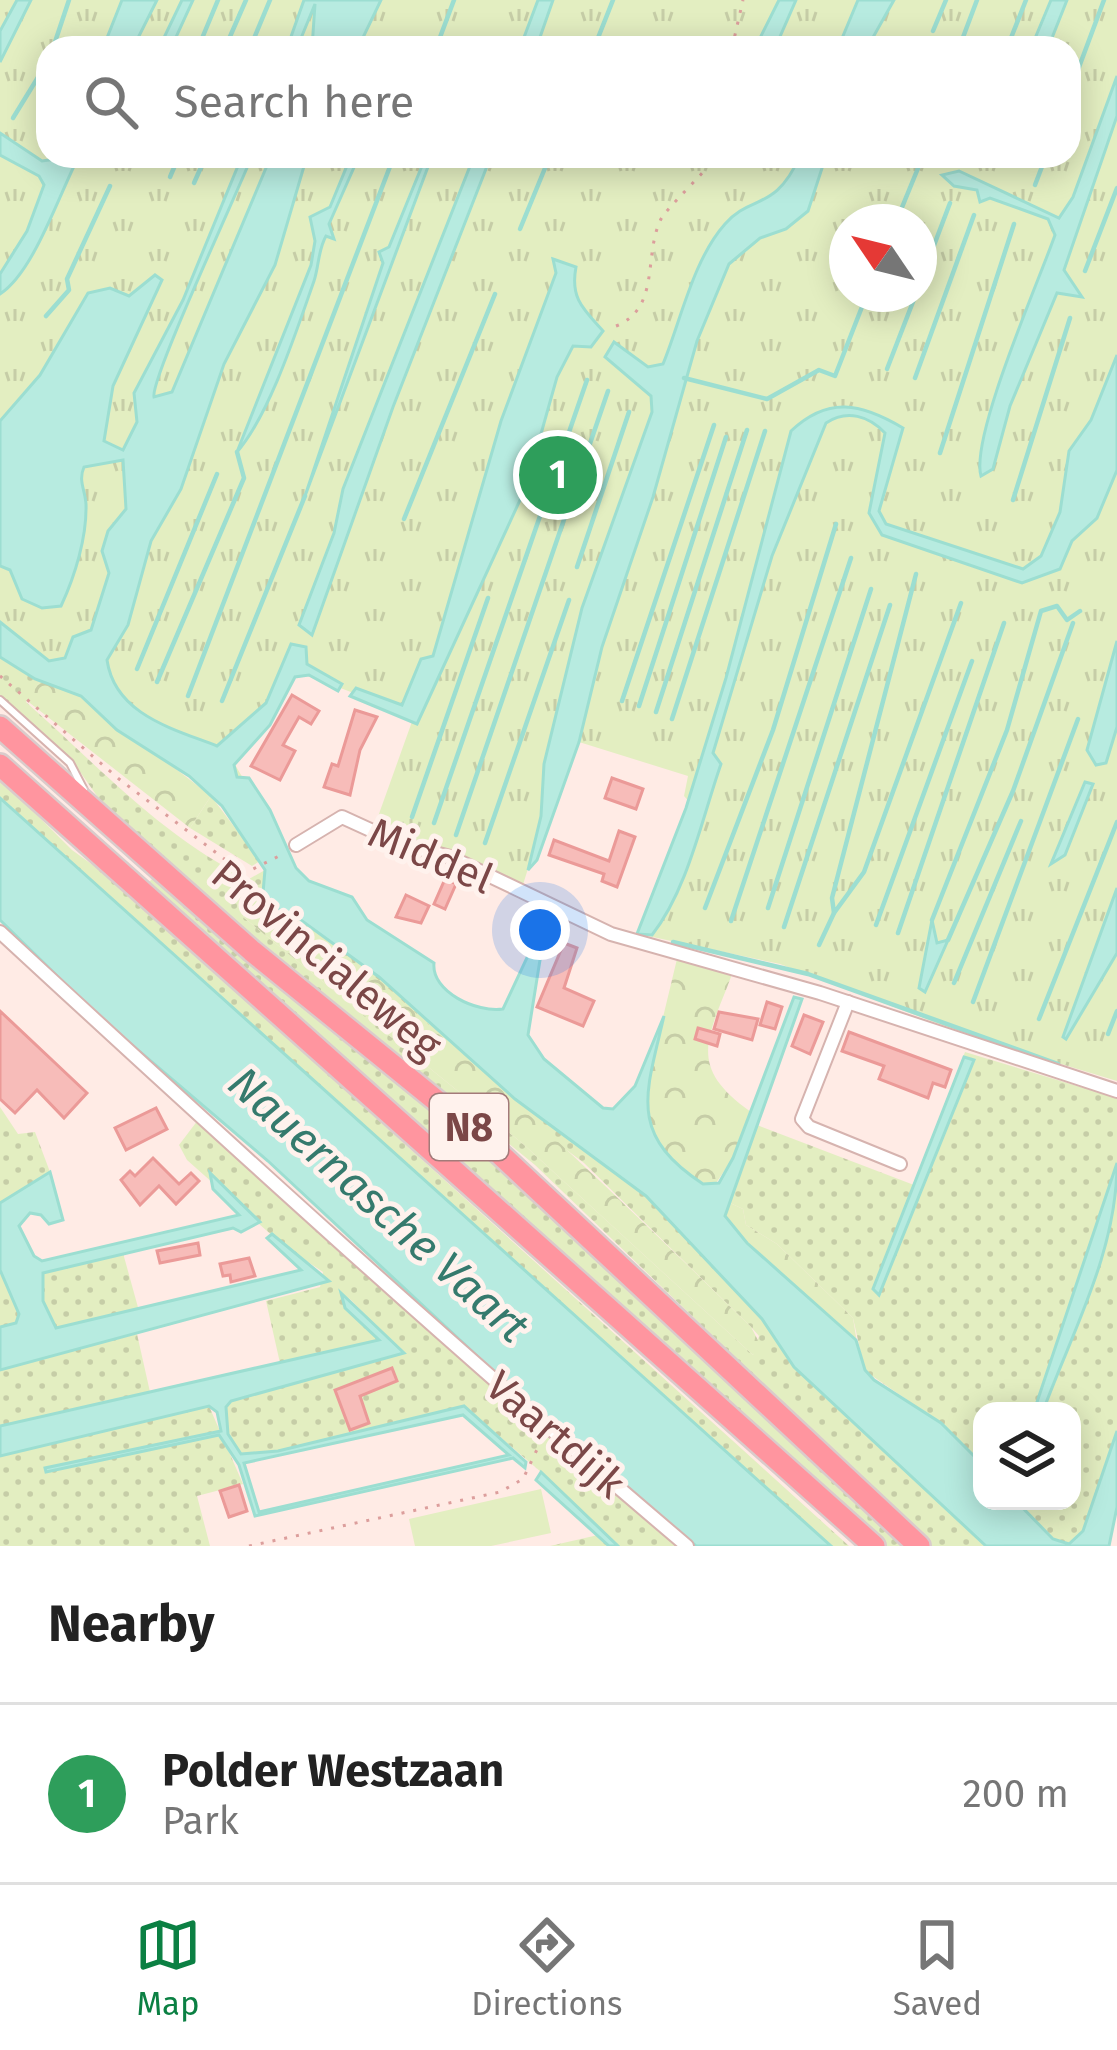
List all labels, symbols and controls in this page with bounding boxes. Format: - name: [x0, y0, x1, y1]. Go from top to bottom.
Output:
- search box: [36, 36, 1081, 168]
- icon: search: [78, 69, 144, 135]
- text: Search here: [174, 75, 414, 129]
- north arrow: [829, 204, 937, 312]
- pin: 1: [519, 430, 597, 520]
- street label: Middel: [361, 808, 500, 904]
- street label: Provincialeweg: [201, 849, 451, 1070]
- your location: [510, 900, 570, 960]
- water label: Nauernasche Vaart: [217, 1056, 540, 1354]
- road number: N8: [430, 1094, 508, 1160]
- street label: Vaartdijk: [475, 1361, 636, 1509]
- map controls: [973, 1402, 1081, 1510]
- button: layers: [973, 1402, 1081, 1510]
- text: Nearby: [48, 1593, 214, 1655]
- text: Polder Westzaan: [162, 1744, 504, 1798]
- text: 1: [78, 1771, 96, 1817]
- text: 200 m: [962, 1771, 1069, 1817]
- text: Park: [162, 1798, 239, 1844]
- tab: Map: [135, 1912, 201, 2024]
- tab: Directions: [471, 1912, 623, 2024]
- tab: Saved: [893, 1912, 982, 2024]

